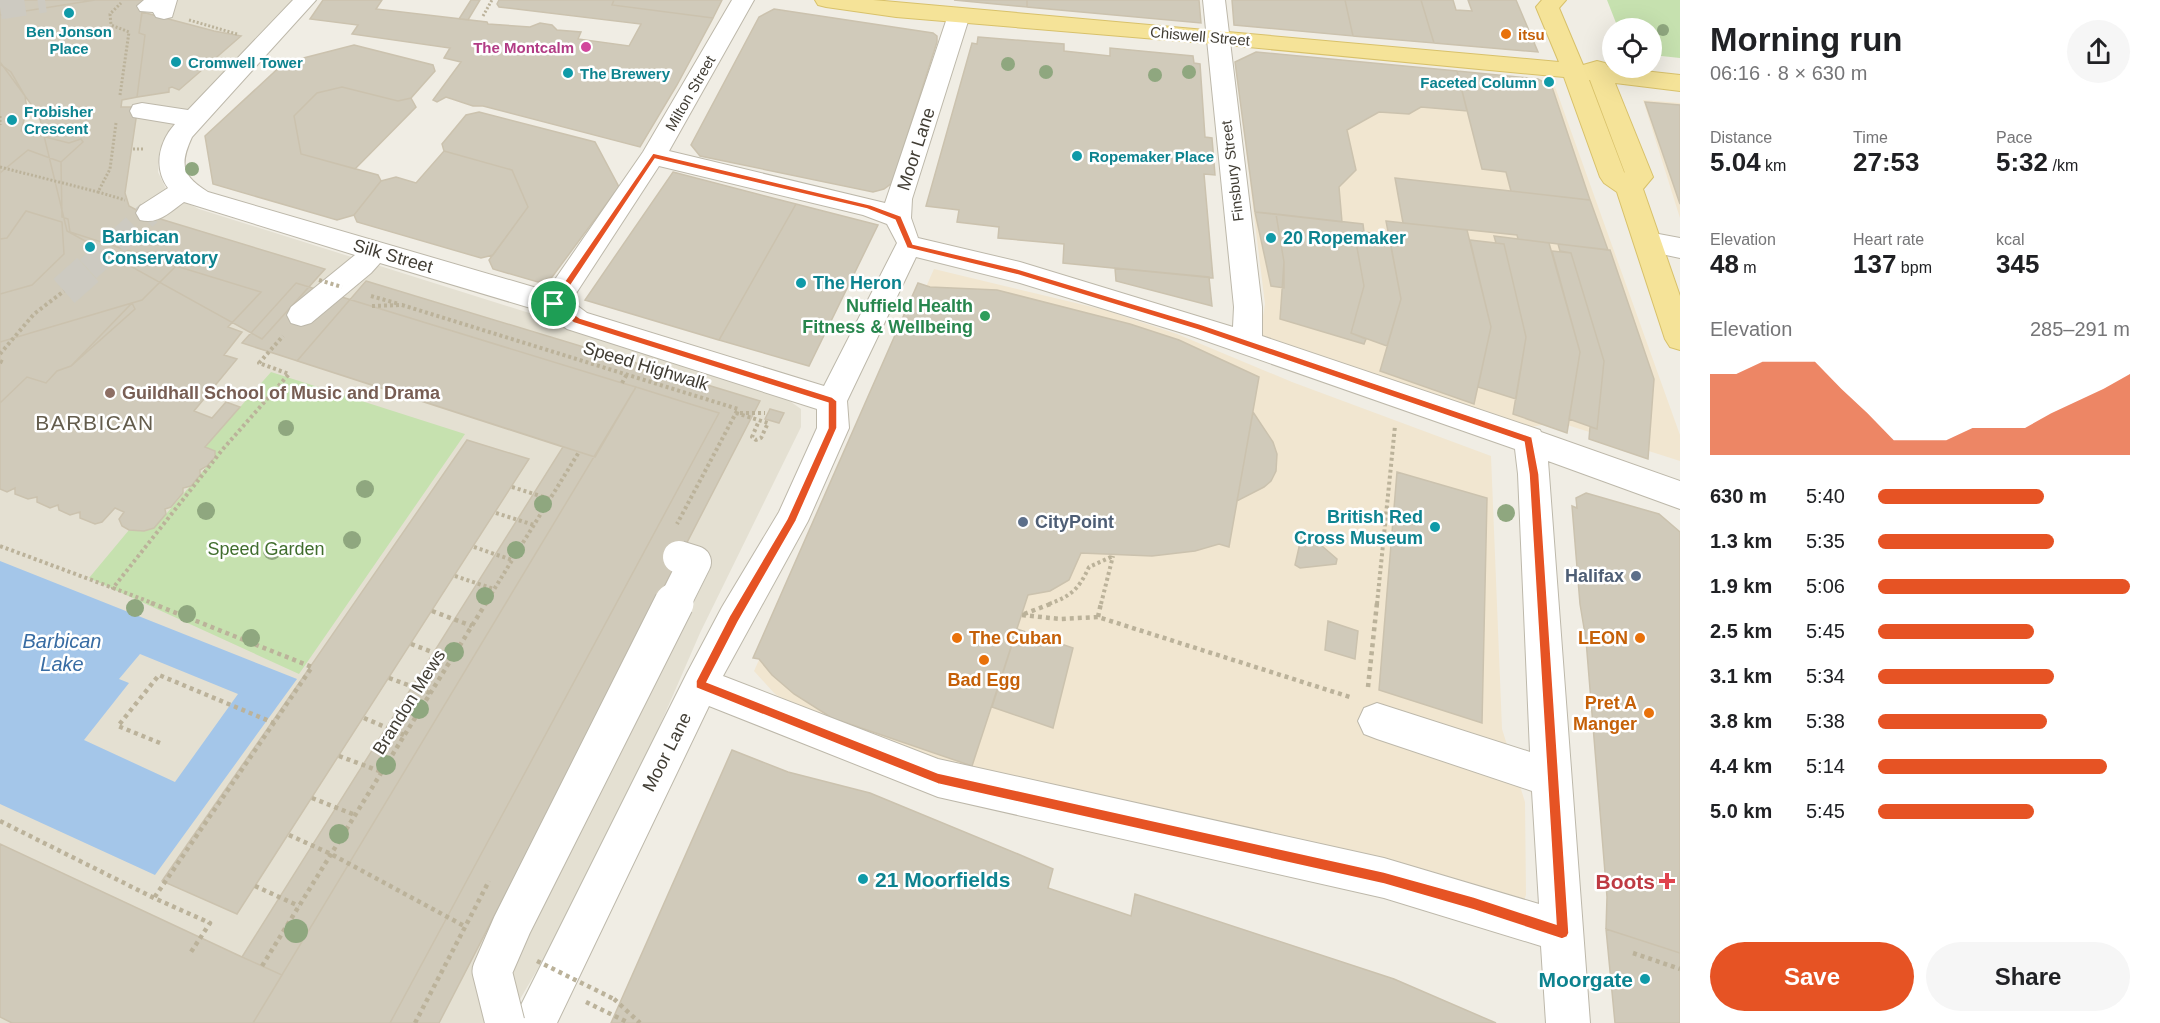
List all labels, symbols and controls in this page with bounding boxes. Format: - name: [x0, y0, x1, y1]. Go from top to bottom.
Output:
- marker: Ben Jonson Place: [62, 6, 76, 20]
- map controls: [1602, 18, 1662, 78]
- button: locate: [1602, 18, 1662, 78]
- button: share: [2067, 20, 2130, 83]
- text: Morning run: [1710, 21, 1902, 58]
- place label: Ben Jonson Place: [26, 23, 112, 57]
- street label: Chiswell Street: [1149, 23, 1251, 49]
- place label: itsu: [1518, 26, 1545, 43]
- marker: itsu: [1499, 27, 1513, 41]
- place label: The Montcalm: [473, 39, 574, 56]
- marker: The Montcalm: [579, 40, 593, 54]
- street label: Milton Street: [662, 52, 719, 134]
- place label: Cromwell Tower: [188, 54, 303, 71]
- marker: Cromwell Tower: [169, 55, 183, 69]
- text: 06:16 · 8 × 630 m: [1710, 62, 1867, 84]
- place label: The Brewery: [580, 65, 671, 82]
- marker: The Brewery: [561, 66, 575, 80]
- place label: Faceted Column: [1420, 74, 1537, 91]
- marker: Faceted Column: [1542, 75, 1556, 89]
- place label: Frobisher Crescent: [24, 103, 93, 137]
- street label: Moor Lane: [893, 105, 939, 193]
- marker: Frobisher Crescent: [5, 113, 19, 127]
- street label: Finsbury Street: [1217, 119, 1247, 223]
- text: Distance: [1710, 129, 1772, 146]
- text: Time: [1853, 129, 1888, 146]
- text: Pace: [1996, 129, 2032, 146]
- text: 5.04: [1710, 147, 1761, 177]
- text: 27:53: [1853, 147, 1920, 177]
- text: 5:32: [1996, 147, 2048, 177]
- place label: Ropemaker Place: [1089, 148, 1214, 165]
- marker: Ropemaker Place: [1070, 149, 1084, 163]
- text: km: [1761, 157, 1786, 174]
- text: /km: [2048, 157, 2078, 174]
- place label: Barbican Conservatory: [102, 227, 218, 268]
- place label: 20 Ropemaker: [1283, 228, 1406, 248]
- marker: 20 Ropemaker: [1264, 231, 1278, 245]
- text: Elevation: [1710, 231, 1776, 248]
- text: Heart rate: [1853, 231, 1924, 248]
- text: kcal: [1996, 231, 2024, 248]
- street label: Silk Street: [351, 235, 435, 277]
- marker: Barbican Conservatory: [83, 240, 97, 254]
- text: 48: [1710, 249, 1739, 279]
- text: 137: [1853, 249, 1896, 279]
- text: 345: [1996, 249, 2039, 279]
- text: m: [1739, 259, 1757, 276]
- text: bpm: [1896, 259, 1932, 276]
- place label: The Heron: [813, 273, 902, 293]
- marker: The Heron: [794, 276, 808, 290]
- pin: [528, 278, 579, 329]
- icon: arrive: [537, 287, 570, 320]
- place label: Nuffield Health Fitness & Wellbeing: [802, 296, 973, 337]
- marker: Nuffield Health Fitness & Wellbeing: [978, 309, 992, 323]
- text: Elevation: [1710, 318, 1792, 340]
- text: 285–291 m: [2030, 318, 2130, 340]
- street label: Speed Highwalk: [581, 337, 712, 395]
- place label: Guildhall School of Music and Drama: [122, 383, 441, 403]
- marker: Guildhall School of Music and Drama: [103, 386, 117, 400]
- district label: BARBICAN: [35, 411, 155, 434]
- text: 630 m: [1710, 485, 1767, 507]
- text: 5:40: [1806, 485, 1845, 507]
- place label: British Red Cross Museum: [1294, 507, 1423, 548]
- place label: CityPoint: [1035, 512, 1114, 532]
- marker: CityPoint: [1016, 515, 1030, 529]
- marker: British Red Cross Museum: [1428, 520, 1442, 534]
- text: 1.3 km: [1710, 530, 1772, 552]
- text: 5:35: [1806, 530, 1845, 552]
- park label: Speed Garden: [207, 539, 325, 559]
- place label: Halifax: [1565, 566, 1624, 586]
- marker: Halifax: [1629, 569, 1643, 583]
- text: 1.9 km: [1710, 575, 1772, 597]
- text: 5:06: [1806, 575, 1845, 597]
- text: 2.5 km: [1710, 620, 1772, 642]
- text: 5:45: [1806, 620, 1845, 642]
- place label: The Cuban: [969, 628, 1062, 648]
- place label: LEON: [1578, 628, 1628, 648]
- water label: Barbican Lake: [23, 630, 101, 675]
- marker: The Cuban: [950, 631, 964, 645]
- marker: LEON: [1633, 631, 1647, 645]
- street label: Brandon Mews: [369, 646, 449, 758]
- marker: Bad Egg: [977, 653, 991, 667]
- text: 3.1 km: [1710, 665, 1772, 687]
- text: 5:34: [1806, 665, 1845, 687]
- place label: Bad Egg: [947, 670, 1021, 690]
- place label: Pret A Manger: [1573, 693, 1637, 734]
- marker: Pret A Manger: [1642, 706, 1656, 720]
- street label: Moor Lane: [639, 709, 695, 795]
- text: 3.8 km: [1710, 710, 1772, 732]
- text: 5:38: [1806, 710, 1845, 732]
- text: 4.4 km: [1710, 755, 1772, 777]
- text: 5:14: [1806, 755, 1845, 777]
- text: 5.0 km: [1710, 800, 1772, 822]
- text: 5:45: [1806, 800, 1845, 822]
- place label: 21 Moorfields: [875, 868, 1010, 891]
- place label: Boots: [1596, 870, 1655, 893]
- marker: 21 Moorfields: [856, 872, 870, 886]
- marker: Boots: [1660, 874, 1674, 888]
- button: Save: [1710, 942, 1914, 1011]
- button: Share: [1926, 942, 2130, 1011]
- place label: Moorgate: [1539, 968, 1633, 991]
- marker: Moorgate: [1638, 972, 1652, 986]

